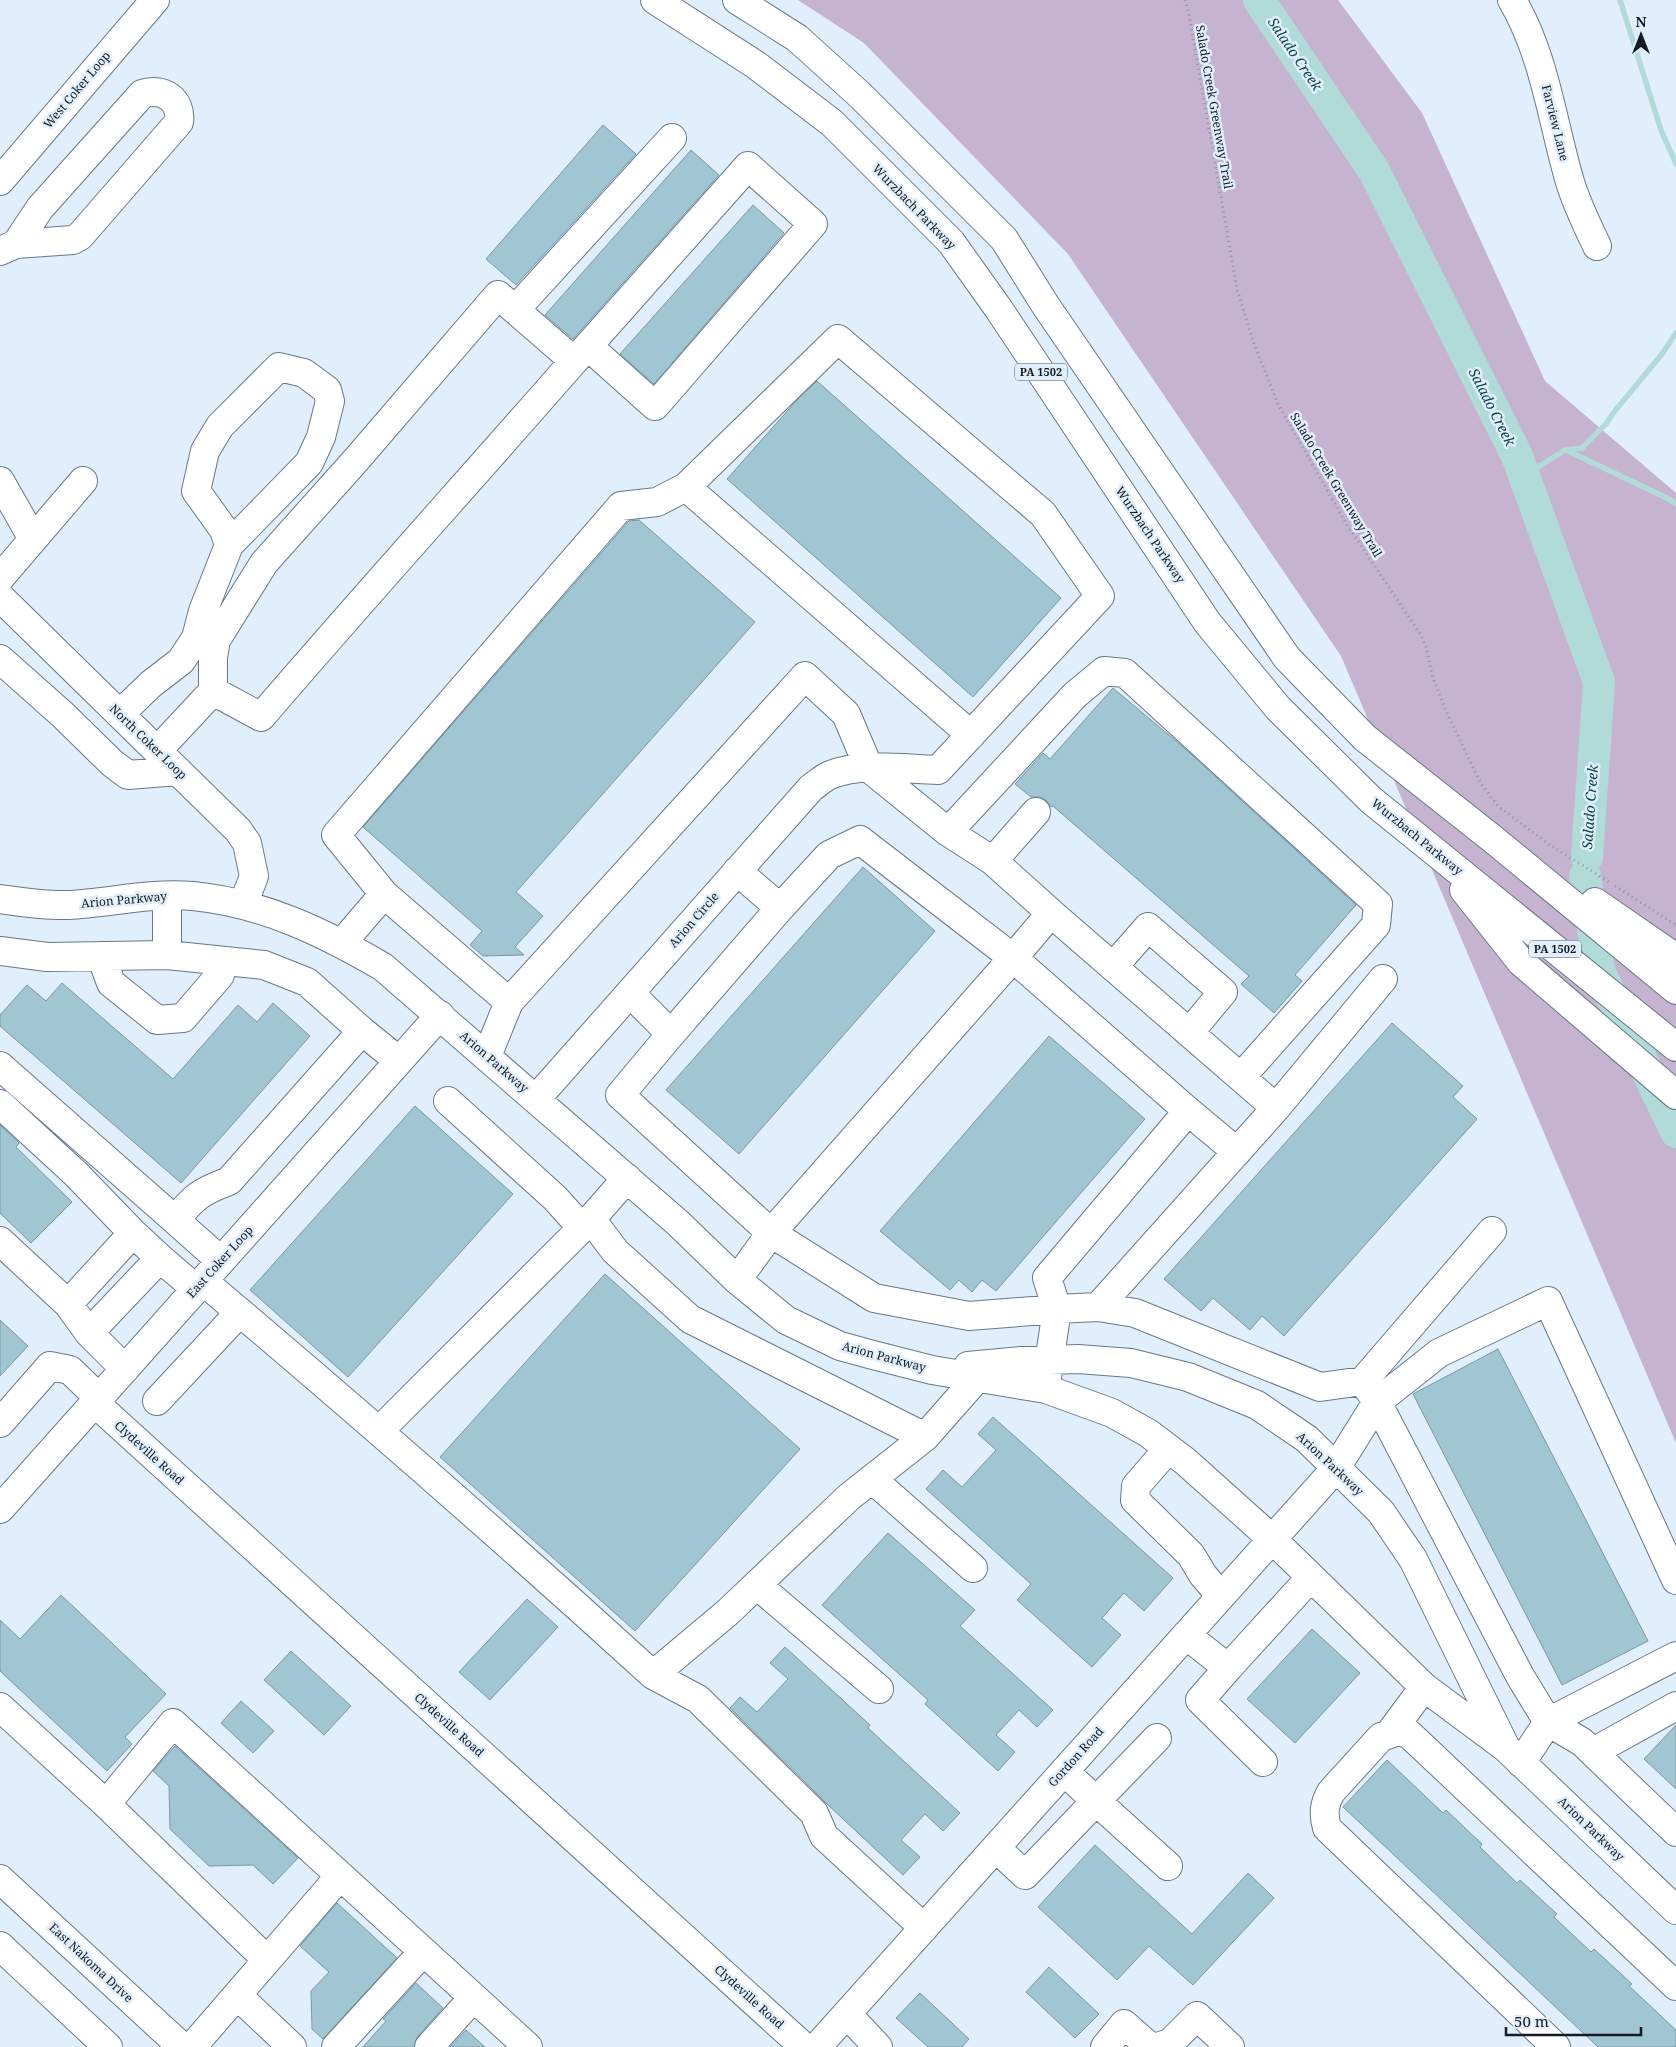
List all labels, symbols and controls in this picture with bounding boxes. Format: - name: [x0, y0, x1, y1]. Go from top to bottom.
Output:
- north arrow: [1616, 10, 1666, 60]
- text: N: [1635, 12, 1647, 31]
- water label: Salado Creek: [1264, 13, 1328, 95]
- street label: Salado Creek Greenway Trail: [1192, 24, 1237, 190]
- street label: West Coker Loop: [39, 47, 114, 132]
- street label: Farview Lane: [1538, 83, 1573, 163]
- street label: Wurzbach Parkway: [869, 160, 960, 253]
- road number: PA 1502: [1015, 364, 1067, 381]
- water label: Salado Creek: [1465, 365, 1521, 450]
- street label: Salado Creek Greenway Trail: [1286, 409, 1387, 560]
- street label: Wurzbach Parkway: [1112, 483, 1189, 587]
- street label: North Coker Loop: [106, 700, 191, 783]
- water label: Salado Creek: [1577, 763, 1602, 850]
- street label: Wurzbach Parkway: [1368, 794, 1467, 879]
- street label: Arion Parkway: [80, 887, 168, 912]
- street label: Arion Circle: [665, 888, 723, 951]
- road number: PA 1502: [1529, 941, 1581, 958]
- street label: Arion Parkway: [456, 1027, 533, 1096]
- street label: East Coker Loop: [183, 1222, 257, 1302]
- street label: Arion Parkway: [840, 1337, 928, 1376]
- street label: Clydeville Road: [111, 1417, 188, 1489]
- street label: Arion Parkway: [1293, 1428, 1368, 1499]
- street label: Clydeville Road: [411, 1689, 488, 1761]
- street label: Gordon Road: [1044, 1723, 1108, 1790]
- street label: Arion Parkway: [1554, 1793, 1628, 1865]
- street label: East Nakoma Drive: [46, 1919, 137, 2006]
- street label: Clydeville Road: [711, 1961, 788, 2033]
- scale bar: [1506, 2004, 1641, 2036]
- text: 50 m: [1514, 2011, 1549, 2031]

